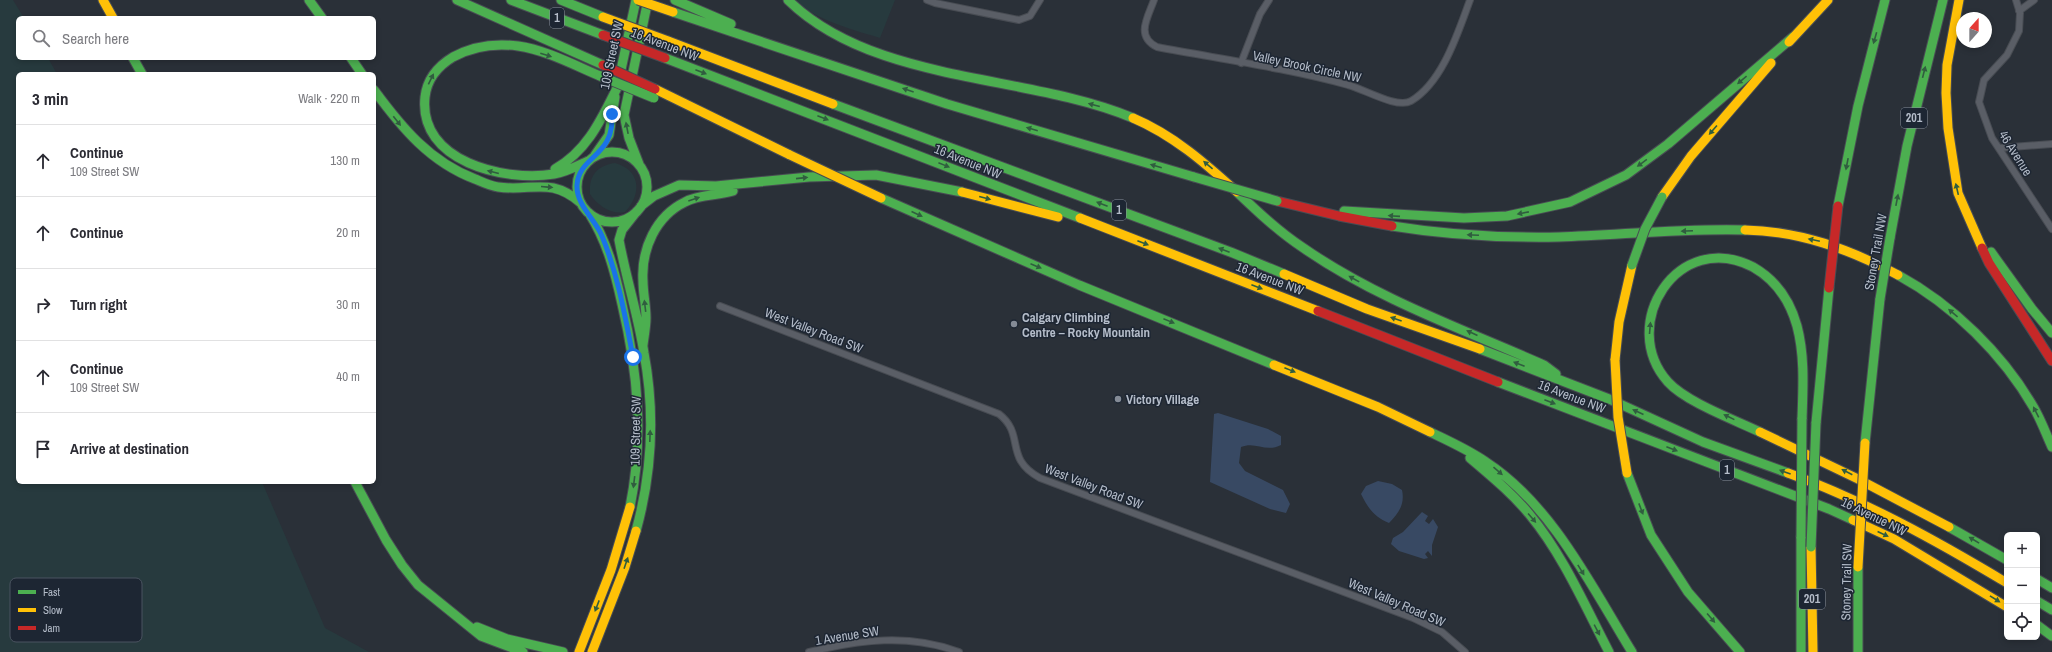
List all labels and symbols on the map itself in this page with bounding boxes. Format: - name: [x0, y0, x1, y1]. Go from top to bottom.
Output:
- road number: 1: [550, 8, 564, 28]
- north arrow: [1956, 12, 1992, 48]
- street label: 109 Street SW: [596, 19, 627, 91]
- street label: 16 Avenue NW: [629, 24, 701, 65]
- one-way arrow: [1872, 32, 1878, 44]
- street label: Valley Brook Circle NW: [1251, 47, 1363, 86]
- one-way arrow: [541, 52, 553, 58]
- one-way arrow: [1922, 66, 1928, 79]
- one-way arrow: [696, 69, 708, 75]
- one-way arrow: [428, 74, 434, 85]
- one-way arrow: [1737, 75, 1747, 84]
- one-way arrow: [901, 87, 913, 93]
- one-way arrow: [1088, 102, 1100, 108]
- route end: [603, 105, 621, 123]
- road number: 201: [1901, 108, 1927, 128]
- one-way arrow: [393, 116, 402, 127]
- one-way arrow: [817, 116, 829, 122]
- one-way arrow: [624, 122, 630, 134]
- one-way arrow: [1708, 125, 1717, 135]
- one-way arrow: [1025, 126, 1037, 132]
- street label: 46 Avenue: [1995, 127, 2036, 179]
- street label: 16 Avenue NW: [932, 140, 1004, 183]
- one-way arrow: [1843, 158, 1849, 171]
- one-way arrow: [1637, 159, 1647, 167]
- one-way arrow: [1202, 160, 1213, 169]
- one-way arrow: [938, 163, 950, 169]
- one-way arrow: [1150, 163, 1162, 169]
- one-way arrow: [487, 169, 499, 175]
- one-way arrow: [796, 175, 808, 181]
- one-way arrow: [541, 183, 553, 190]
- one-way arrow: [1954, 183, 1960, 195]
- one-way arrow: [1895, 193, 1901, 206]
- one-way arrow: [688, 195, 700, 201]
- one-way arrow: [979, 196, 991, 202]
- one-way arrow: [1096, 200, 1108, 206]
- road number: 1: [1112, 200, 1126, 220]
- one-way arrow: [1517, 210, 1530, 216]
- one-way arrow: [912, 211, 923, 217]
- one-way arrow: [1388, 212, 1400, 219]
- street label: Stoney Trail NW: [1860, 212, 1891, 292]
- one-way arrow: [1681, 227, 1693, 234]
- one-way arrow: [1466, 232, 1479, 238]
- one-way arrow: [1808, 236, 1820, 242]
- one-way arrow: [1138, 241, 1150, 247]
- one-way arrow: [1218, 246, 1230, 252]
- street label: 16 Avenue NW: [1234, 258, 1306, 299]
- one-way arrow: [1031, 263, 1042, 269]
- one-way arrow: [1348, 276, 1359, 282]
- one-way arrow: [1252, 285, 1264, 291]
- one-way arrow: [642, 300, 648, 313]
- street label: West Valley Road SW: [762, 304, 865, 357]
- one-way arrow: [1947, 308, 1958, 317]
- place label: Calgary Climbing Centre – Rocky Mountain: [1022, 309, 1150, 341]
- one-way arrow: [1390, 316, 1402, 322]
- marker: Calgary Climbing Centre – Rocky Mountain: [1009, 319, 1019, 329]
- one-way arrow: [1164, 319, 1176, 325]
- one-way arrow: [1646, 322, 1653, 334]
- one-way arrow: [1466, 329, 1478, 336]
- route start: [624, 348, 642, 366]
- one-way arrow: [1512, 360, 1524, 366]
- one-way arrow: [1284, 368, 1296, 374]
- street label: 16 Avenue NW: [1536, 376, 1608, 417]
- place label: Victory Village: [1126, 391, 1199, 408]
- marker: Victory Village: [1113, 394, 1123, 404]
- street label: 109 Street SW: [626, 396, 645, 466]
- one-way arrow: [1545, 400, 1557, 406]
- one-way arrow: [2033, 406, 2039, 417]
- one-way arrow: [1633, 409, 1644, 415]
- one-way arrow: [1724, 414, 1735, 420]
- one-way arrow: [647, 429, 653, 442]
- one-way arrow: [1666, 446, 1678, 452]
- street label: West Valley Road SW: [1042, 460, 1145, 513]
- road number: 1: [1720, 460, 1734, 480]
- one-way arrow: [1493, 466, 1503, 475]
- one-way arrow: [1778, 468, 1790, 474]
- one-way arrow: [1841, 469, 1852, 476]
- one-way arrow: [631, 476, 637, 488]
- street label: 16 Avenue NW: [1838, 493, 1909, 540]
- one-way arrow: [1638, 504, 1644, 516]
- one-way arrow: [1527, 513, 1537, 523]
- one-way arrow: [1877, 531, 1889, 537]
- one-way arrow: [1968, 537, 1980, 544]
- street label: Stoney Trail SW: [1837, 543, 1856, 621]
- one-way arrow: [623, 557, 629, 569]
- one-way arrow: [1577, 565, 1585, 575]
- street label: West Valley Road SW: [1346, 574, 1448, 631]
- legend: [10, 578, 142, 642]
- text: Fast: [43, 585, 61, 599]
- road number: 201: [1799, 589, 1825, 609]
- one-way arrow: [1989, 596, 2001, 603]
- one-way arrow: [594, 601, 600, 613]
- text: Slow: [43, 603, 63, 617]
- one-way arrow: [1706, 613, 1715, 623]
- text: Jam: [43, 621, 60, 635]
- street label: 1 Avenue SW: [814, 622, 880, 649]
- one-way arrow: [1594, 624, 1600, 636]

